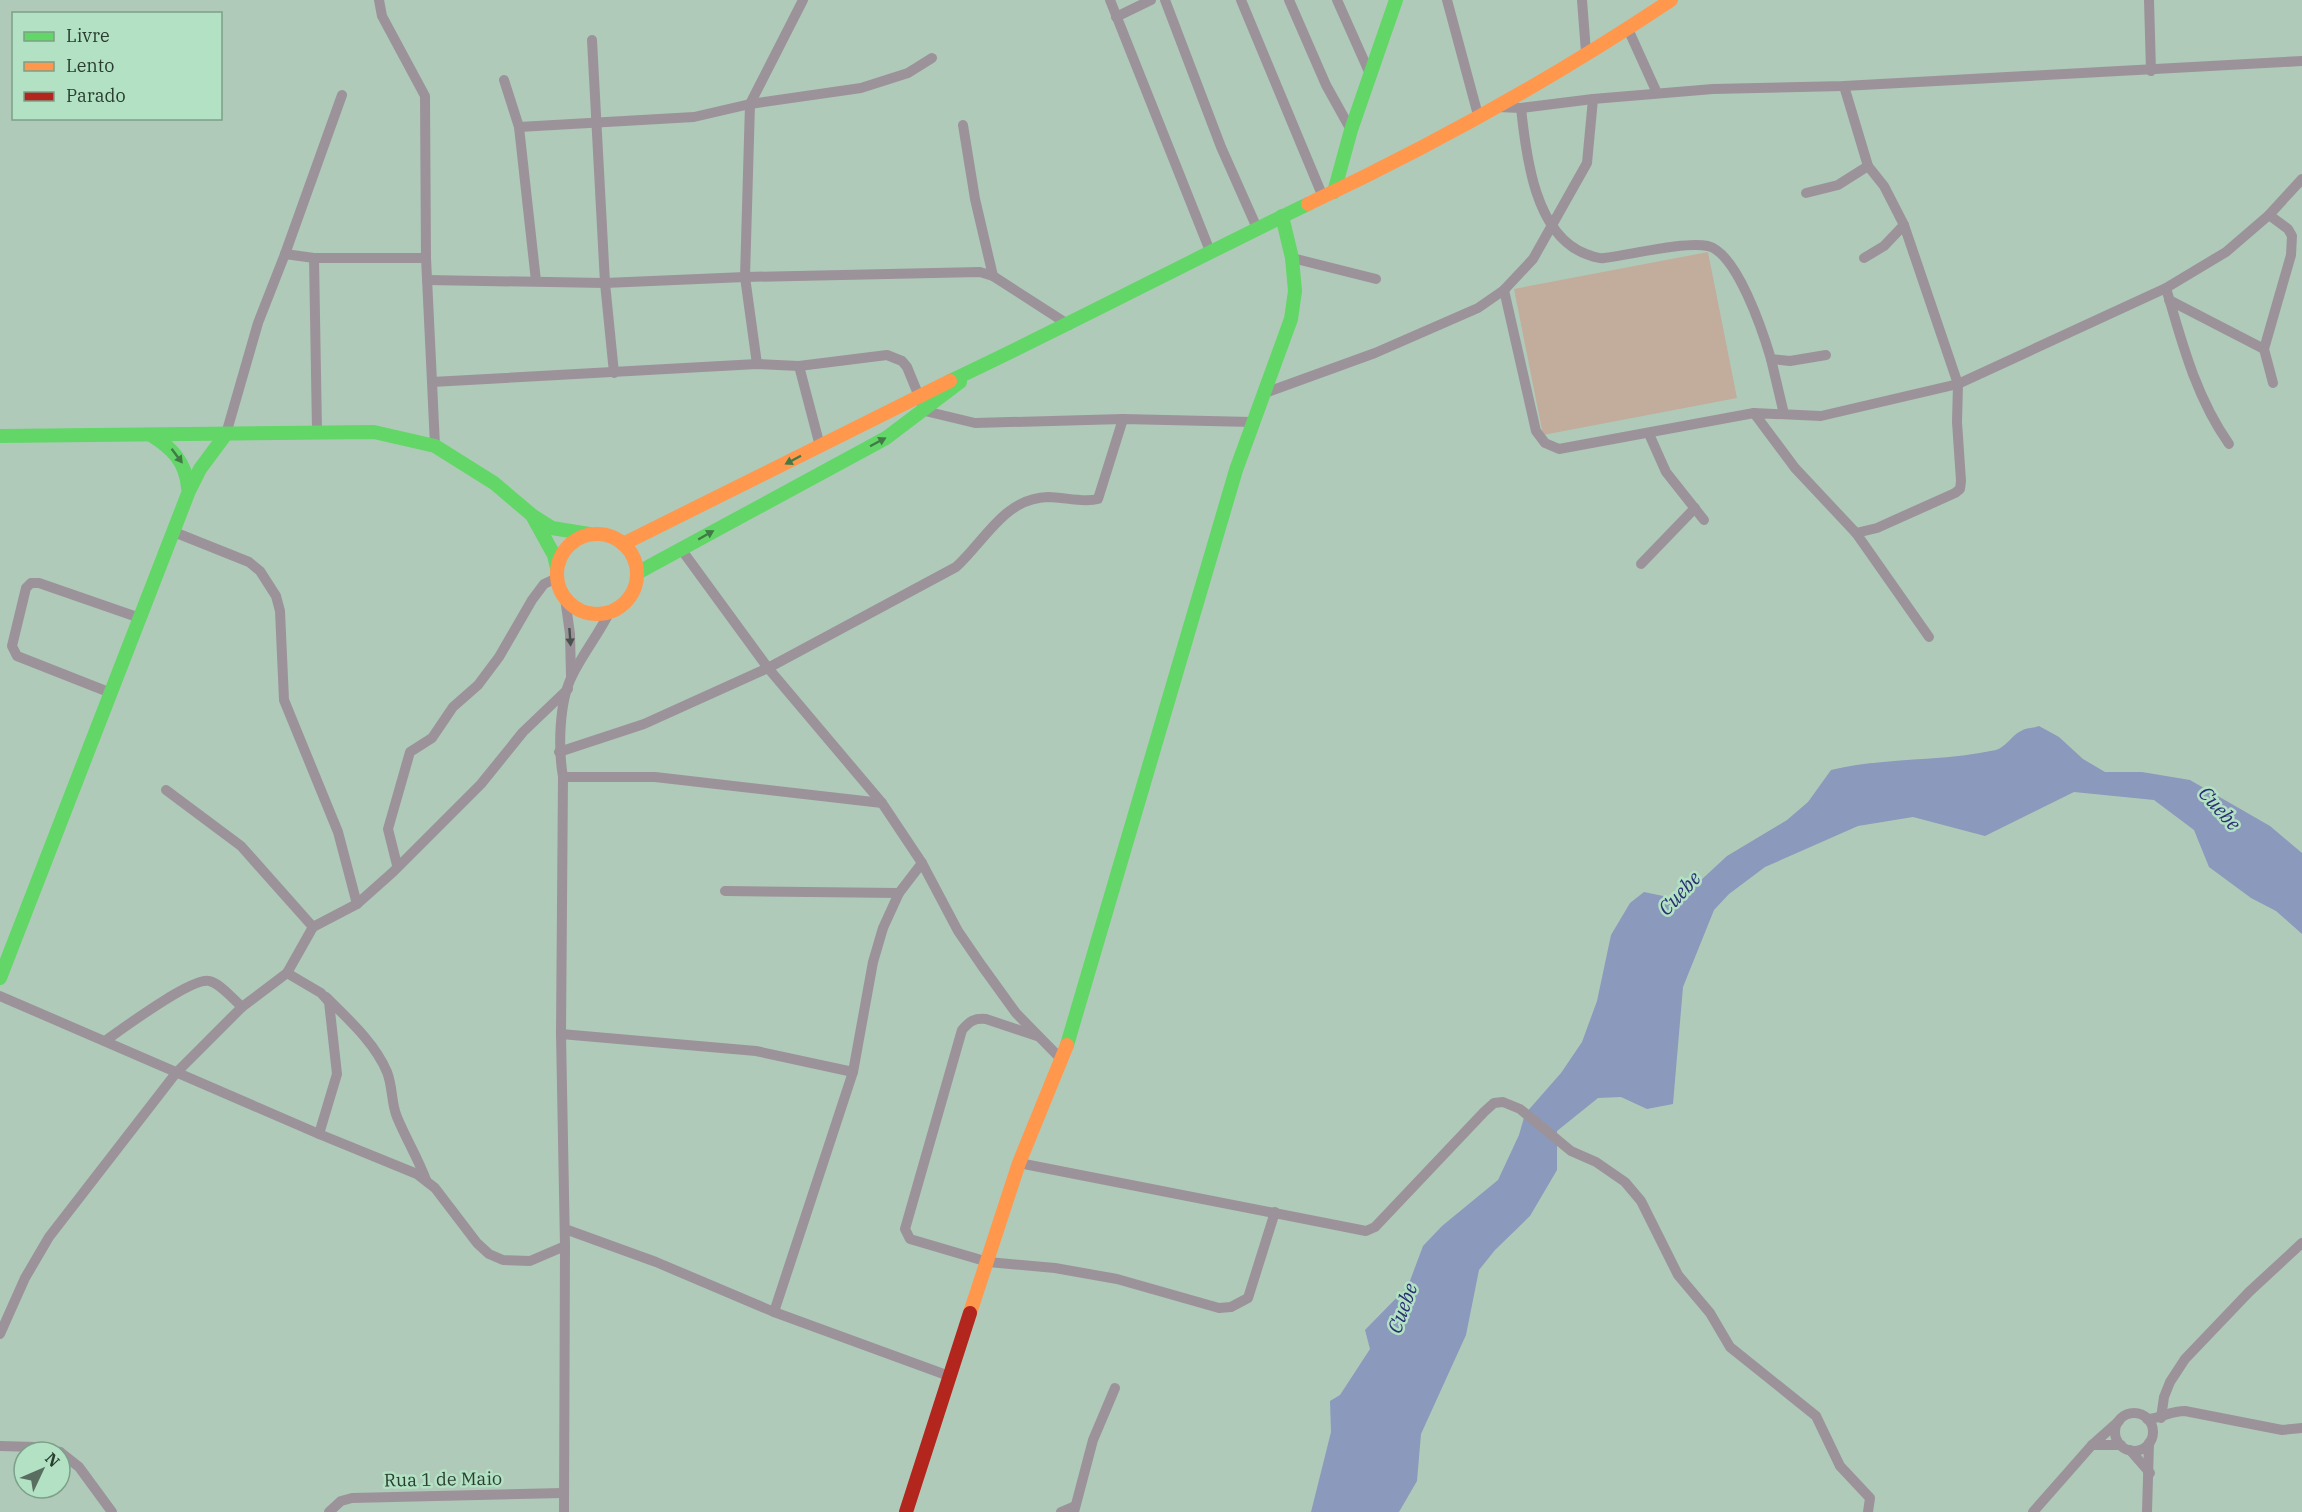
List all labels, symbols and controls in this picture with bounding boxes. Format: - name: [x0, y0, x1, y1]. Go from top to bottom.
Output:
- legend: [12, 12, 222, 120]
- text: Livre: [66, 24, 110, 47]
- text: Lento: [66, 54, 114, 77]
- text: Parado: [66, 84, 126, 107]
- one-way arrow: [870, 437, 887, 447]
- one-way arrow: [171, 448, 183, 464]
- one-way arrow: [784, 455, 801, 465]
- one-way arrow: [698, 530, 715, 540]
- one-way arrow: [565, 627, 575, 646]
- water label: Cuebe: [2193, 780, 2247, 836]
- water label: Cuebe: [1652, 865, 1706, 921]
- water label: Cuebe: [1381, 1279, 1423, 1337]
- north arrow: [12, 1440, 72, 1500]
- text: N: [41, 1448, 64, 1471]
- street label: Rua 1 de Maio: [384, 1466, 502, 1492]

